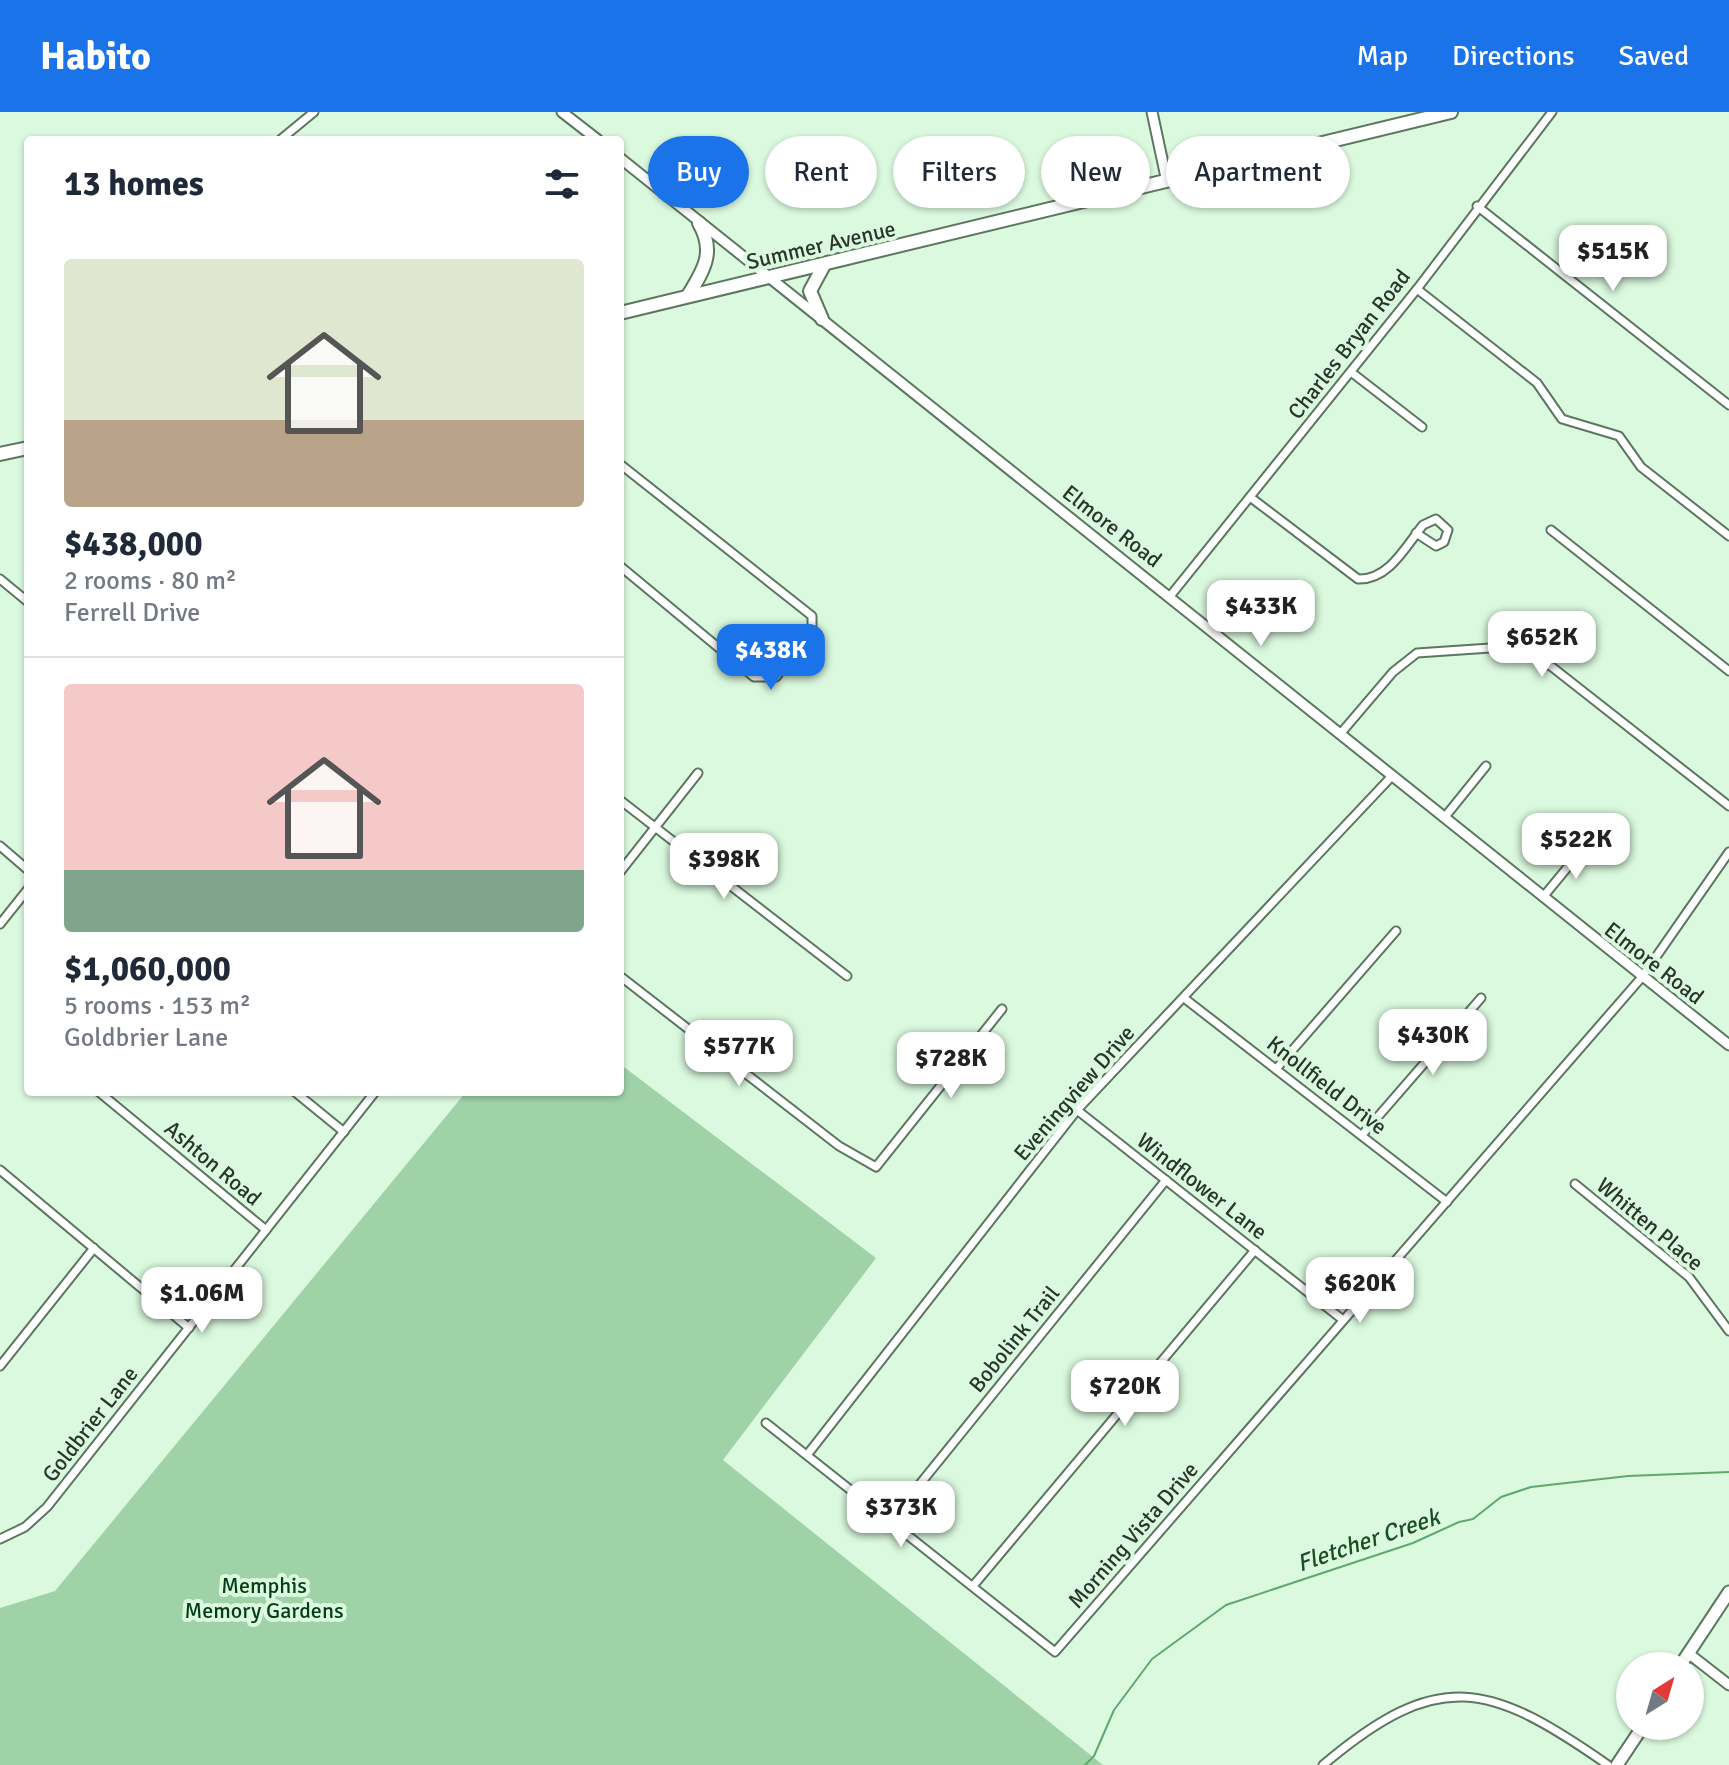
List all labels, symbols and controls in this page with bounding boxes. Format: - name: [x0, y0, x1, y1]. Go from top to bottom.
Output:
- text: Habito: [40, 33, 151, 80]
- text: Map: [1356, 39, 1408, 73]
- text: Directions: [1452, 39, 1574, 73]
- text: Saved: [1618, 39, 1689, 73]
- chip: Buy: [648, 136, 749, 208]
- chip: Rent: [765, 136, 877, 208]
- chip: Filters: [893, 136, 1025, 208]
- chip: New: [1041, 136, 1150, 208]
- chip: Apartment: [1166, 136, 1350, 208]
- icon: filters: [540, 162, 584, 206]
- text: 13 homes: [64, 163, 204, 205]
- street label: Summer Avenue: [744, 215, 898, 275]
- pin: $515K: [1557, 225, 1669, 293]
- text: $515K: [1577, 235, 1649, 267]
- street label: Charles Bryan Road: [1282, 264, 1416, 424]
- icon: home: [252, 311, 396, 455]
- street label: Elmore Road: [1057, 479, 1167, 573]
- text: $438,000: [64, 523, 203, 565]
- text: 2 rooms · 80 m²: [64, 565, 237, 597]
- pin: $433K: [1205, 580, 1317, 648]
- text: $433K: [1225, 590, 1297, 622]
- text: Ferrell Drive: [64, 597, 200, 629]
- pin: $652K: [1486, 611, 1598, 679]
- text: $652K: [1506, 621, 1578, 653]
- pin: $438K: [715, 624, 827, 692]
- text: $438K: [735, 634, 807, 666]
- icon: home: [252, 736, 396, 880]
- pin: $522K: [1520, 813, 1632, 881]
- text: $522K: [1540, 823, 1612, 855]
- pin: $398K: [668, 833, 780, 901]
- text: $398K: [688, 843, 760, 875]
- street label: Elmore Road: [1599, 916, 1709, 1010]
- text: $1,060,000: [64, 948, 231, 990]
- text: 5 rooms · 153 m²: [64, 990, 251, 1022]
- pin: $430K: [1377, 1009, 1489, 1077]
- text: $430K: [1397, 1019, 1469, 1051]
- pin: $577K: [683, 1020, 795, 1088]
- street label: Eveningview Drive: [1008, 1020, 1140, 1166]
- text: Goldbrier Lane: [64, 1022, 228, 1054]
- text: $577K: [703, 1030, 775, 1062]
- street label: Knollfield Drive: [1262, 1030, 1392, 1140]
- pin: $728K: [895, 1032, 1007, 1100]
- text: $728K: [915, 1042, 987, 1074]
- street label: Ashton Road: [159, 1115, 267, 1211]
- street label: Windflower Lane: [1131, 1127, 1273, 1245]
- street label: Whitten Place: [1591, 1172, 1709, 1276]
- pin: $620K: [1304, 1257, 1416, 1325]
- pin: $1.06M: [137, 1267, 267, 1335]
- text: $620K: [1324, 1267, 1396, 1299]
- text: $1.06M: [159, 1277, 245, 1309]
- street label: Bobolink Trail: [963, 1280, 1065, 1398]
- pin: $720K: [1069, 1360, 1181, 1428]
- street label: Goldbrier Lane: [37, 1361, 143, 1487]
- text: $720K: [1089, 1370, 1161, 1402]
- street label: Morning Vista Drive: [1062, 1456, 1204, 1614]
- pin: $373K: [845, 1481, 957, 1549]
- text: $373K: [865, 1491, 937, 1523]
- water label: Fletcher Creek: [1293, 1501, 1445, 1578]
- park label: Memphis Memory Gardens: [184, 1572, 344, 1624]
- north arrow: [1616, 1652, 1704, 1740]
- map controls: [1616, 1652, 1704, 1740]

